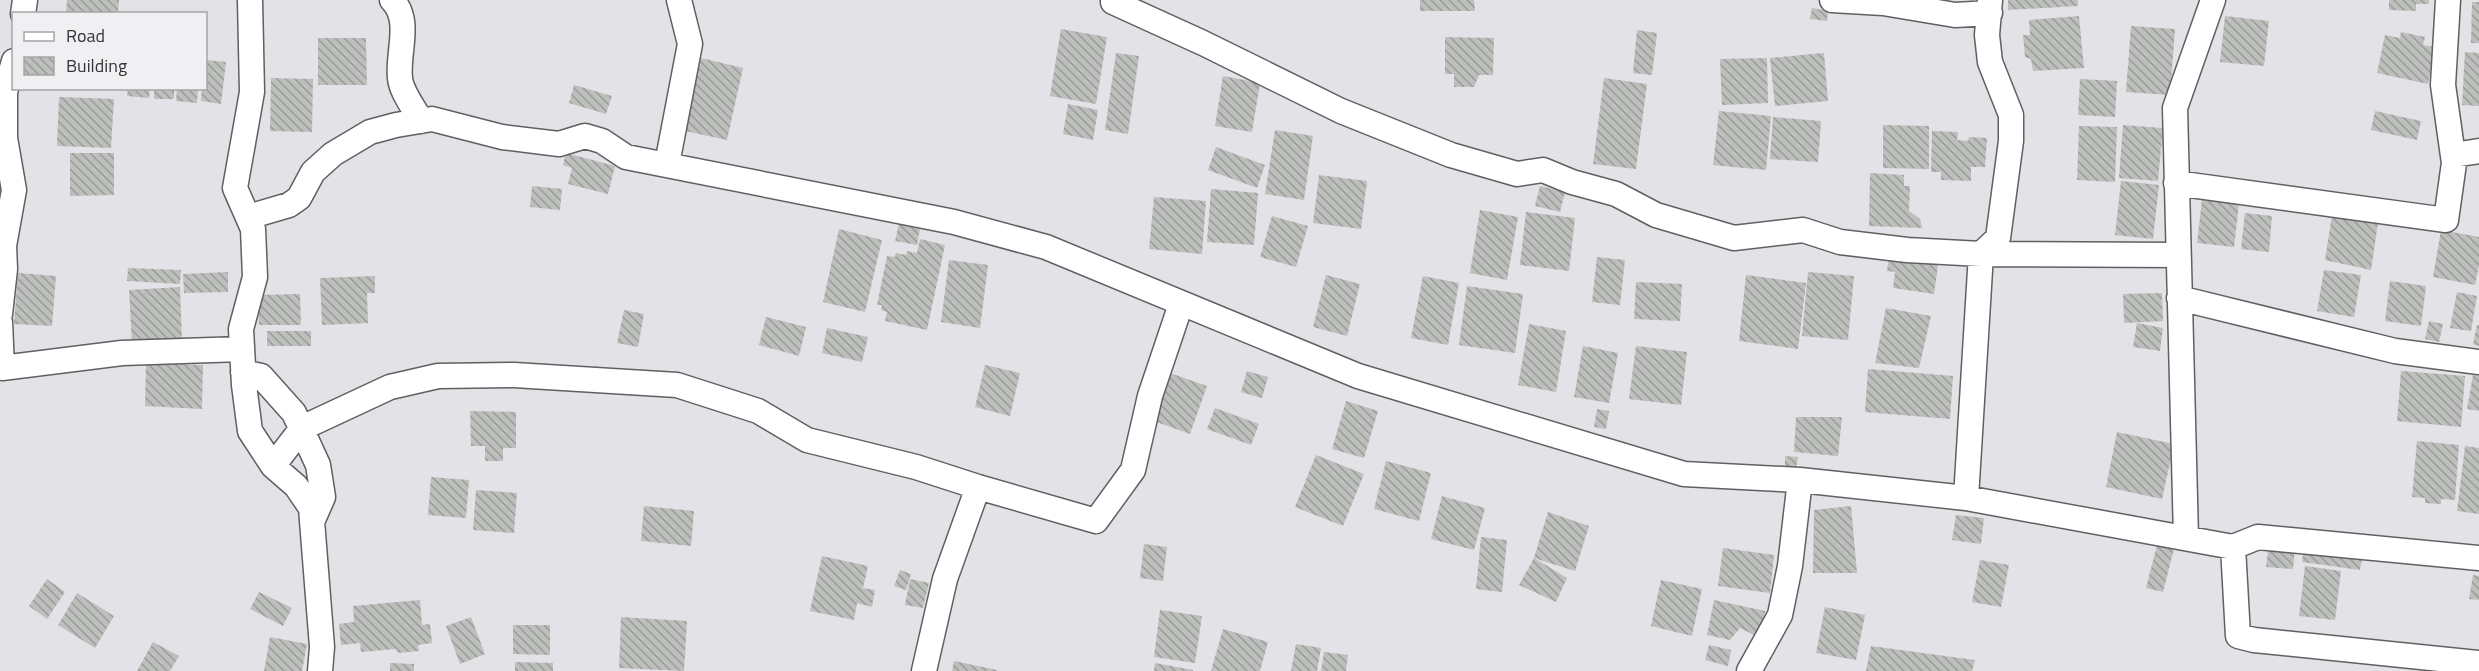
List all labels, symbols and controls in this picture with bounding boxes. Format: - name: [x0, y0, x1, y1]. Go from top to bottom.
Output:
- legend: [12, 12, 207, 90]
- text: Road: [66, 22, 105, 49]
- text: Building: [66, 52, 127, 79]

